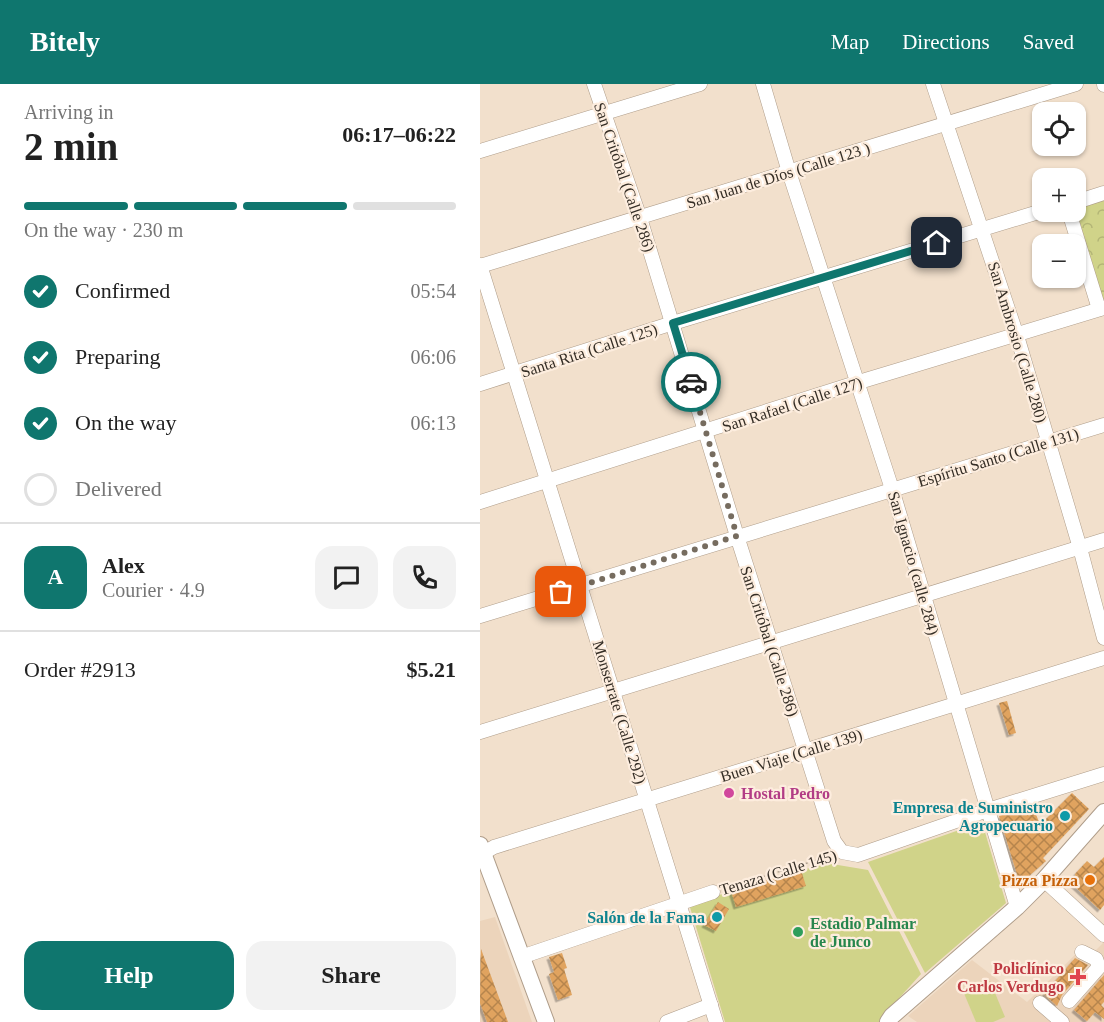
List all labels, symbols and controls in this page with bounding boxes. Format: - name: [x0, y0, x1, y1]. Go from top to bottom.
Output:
- text: Bitely: [30, 26, 100, 57]
- text: Map: [831, 30, 869, 54]
- text: Directions: [902, 30, 990, 54]
- text: Saved: [1023, 30, 1074, 54]
- street label: San Critóbal (Calle 286): [590, 100, 658, 254]
- text: Arriving in: [24, 101, 113, 123]
- map controls: [1032, 102, 1086, 288]
- button: locate: [1032, 102, 1086, 156]
- text: 06:17–06:22: [342, 122, 456, 147]
- text: 2 min: [24, 125, 118, 168]
- street label: San Juan de Díos (Calle 123 ): [684, 139, 872, 212]
- button: +: [1032, 168, 1086, 222]
- pin: [911, 217, 962, 268]
- text: On the way · 230 m: [24, 219, 183, 241]
- icon: home: [920, 226, 953, 259]
- button: −: [1032, 234, 1086, 288]
- street label: San Ambrosio (Calle 280): [984, 260, 1050, 425]
- icon: check: [24, 275, 57, 308]
- text: Confirmed: [75, 278, 170, 303]
- text: 05:54: [410, 280, 456, 302]
- street label: Santa Rita (Calle 125): [519, 320, 660, 382]
- icon: check: [24, 341, 57, 374]
- text: Preparing: [75, 344, 161, 369]
- text: 06:06: [410, 346, 456, 368]
- courier: [661, 352, 721, 412]
- icon: car: [675, 366, 708, 399]
- street label: San Rafael (Calle 127): [720, 374, 865, 436]
- icon: check: [24, 407, 57, 440]
- text: On the way: [75, 410, 176, 435]
- text: 06:13: [410, 412, 456, 434]
- street label: Espíritu Santo (Calle 131): [916, 425, 1081, 491]
- text: Delivered: [75, 476, 162, 501]
- street label: San Ignacio (calle 284): [884, 489, 942, 637]
- button: chat: [315, 546, 378, 609]
- button: phone: [393, 546, 456, 609]
- text: Alex: [102, 553, 145, 578]
- text: A: [48, 564, 63, 589]
- street label: San Critóbal (Calle 286): [736, 564, 802, 719]
- pin: [535, 566, 586, 617]
- icon: bag: [544, 575, 577, 608]
- text: Courier · 4.9: [102, 579, 205, 601]
- street label: Monserrate (Calle 292): [589, 638, 649, 786]
- text: Order #2913: [24, 657, 136, 682]
- text: $5.21: [407, 657, 456, 682]
- street label: Buen Viaje (Calle 139): [718, 726, 864, 786]
- place label: Hostal Pedro: [741, 785, 830, 802]
- marker: Hostal Pedro: [722, 786, 736, 800]
- place label: Empresa de Suministro Agropecuario: [893, 799, 1053, 835]
- marker: Empresa de Suministro Agropecuario: [1058, 809, 1072, 823]
- street label: Tenaza (Calle 145): [718, 847, 839, 899]
- place label: Pizza Pizza: [1001, 872, 1078, 889]
- marker: Pizza Pizza: [1083, 873, 1097, 887]
- place label: Salón de la Fama: [587, 909, 705, 926]
- marker: Salón de la Fama: [710, 910, 724, 924]
- place label: Estadio Palmar de Junco: [810, 915, 916, 950]
- marker: Estadio Palmar de Junco: [791, 925, 805, 939]
- button: Help: [24, 941, 234, 1010]
- button: Share: [246, 941, 456, 1010]
- place label: Policlínico Carlos Verdugo: [957, 960, 1064, 996]
- marker: Policlínico Carlos Verdugo: [1069, 968, 1087, 986]

